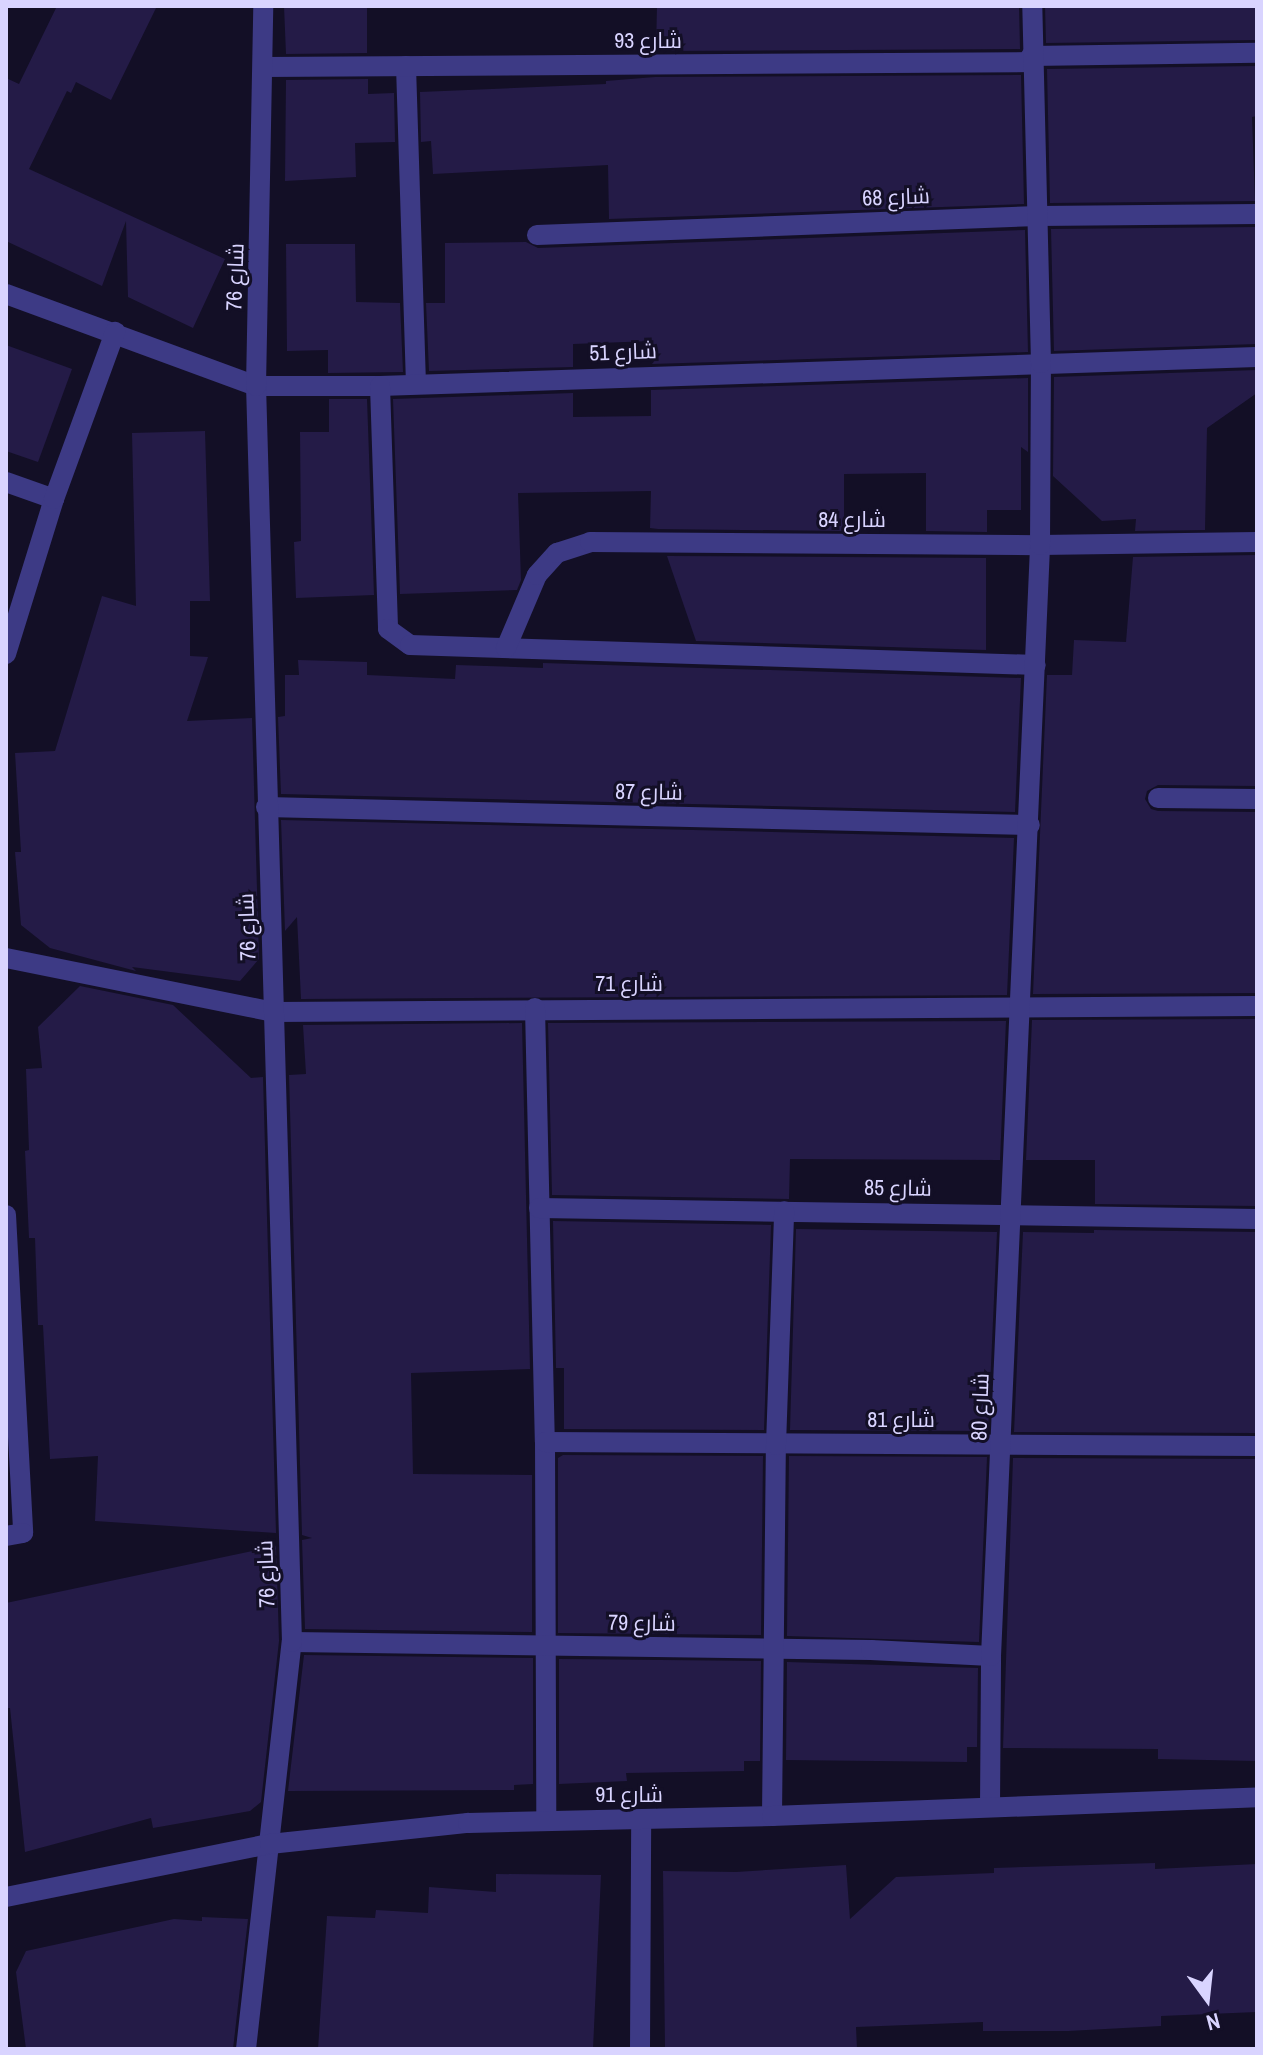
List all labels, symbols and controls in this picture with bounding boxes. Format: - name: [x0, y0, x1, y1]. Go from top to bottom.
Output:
- street label: شارع 93: [614, 28, 682, 54]
- street label: شارع 68: [862, 183, 930, 211]
- street label: شارع 76: [221, 243, 249, 311]
- street label: شارع 51: [589, 338, 657, 366]
- street label: شارع 84: [818, 507, 886, 533]
- street label: شارع 87: [615, 778, 683, 806]
- street label: شارع 76: [233, 893, 261, 961]
- street label: شارع 71: [595, 971, 663, 997]
- street label: شارع 85: [864, 1174, 932, 1202]
- street label: شارع 80: [966, 1373, 994, 1441]
- street label: شارع 81: [867, 1407, 935, 1433]
- street label: شارع 76: [252, 1540, 280, 1608]
- street label: شارع 79: [608, 1609, 676, 1637]
- street label: شارع 91: [595, 1782, 663, 1808]
- north arrow: [1167, 1959, 1247, 2039]
- text: N: [1203, 2006, 1223, 2038]

